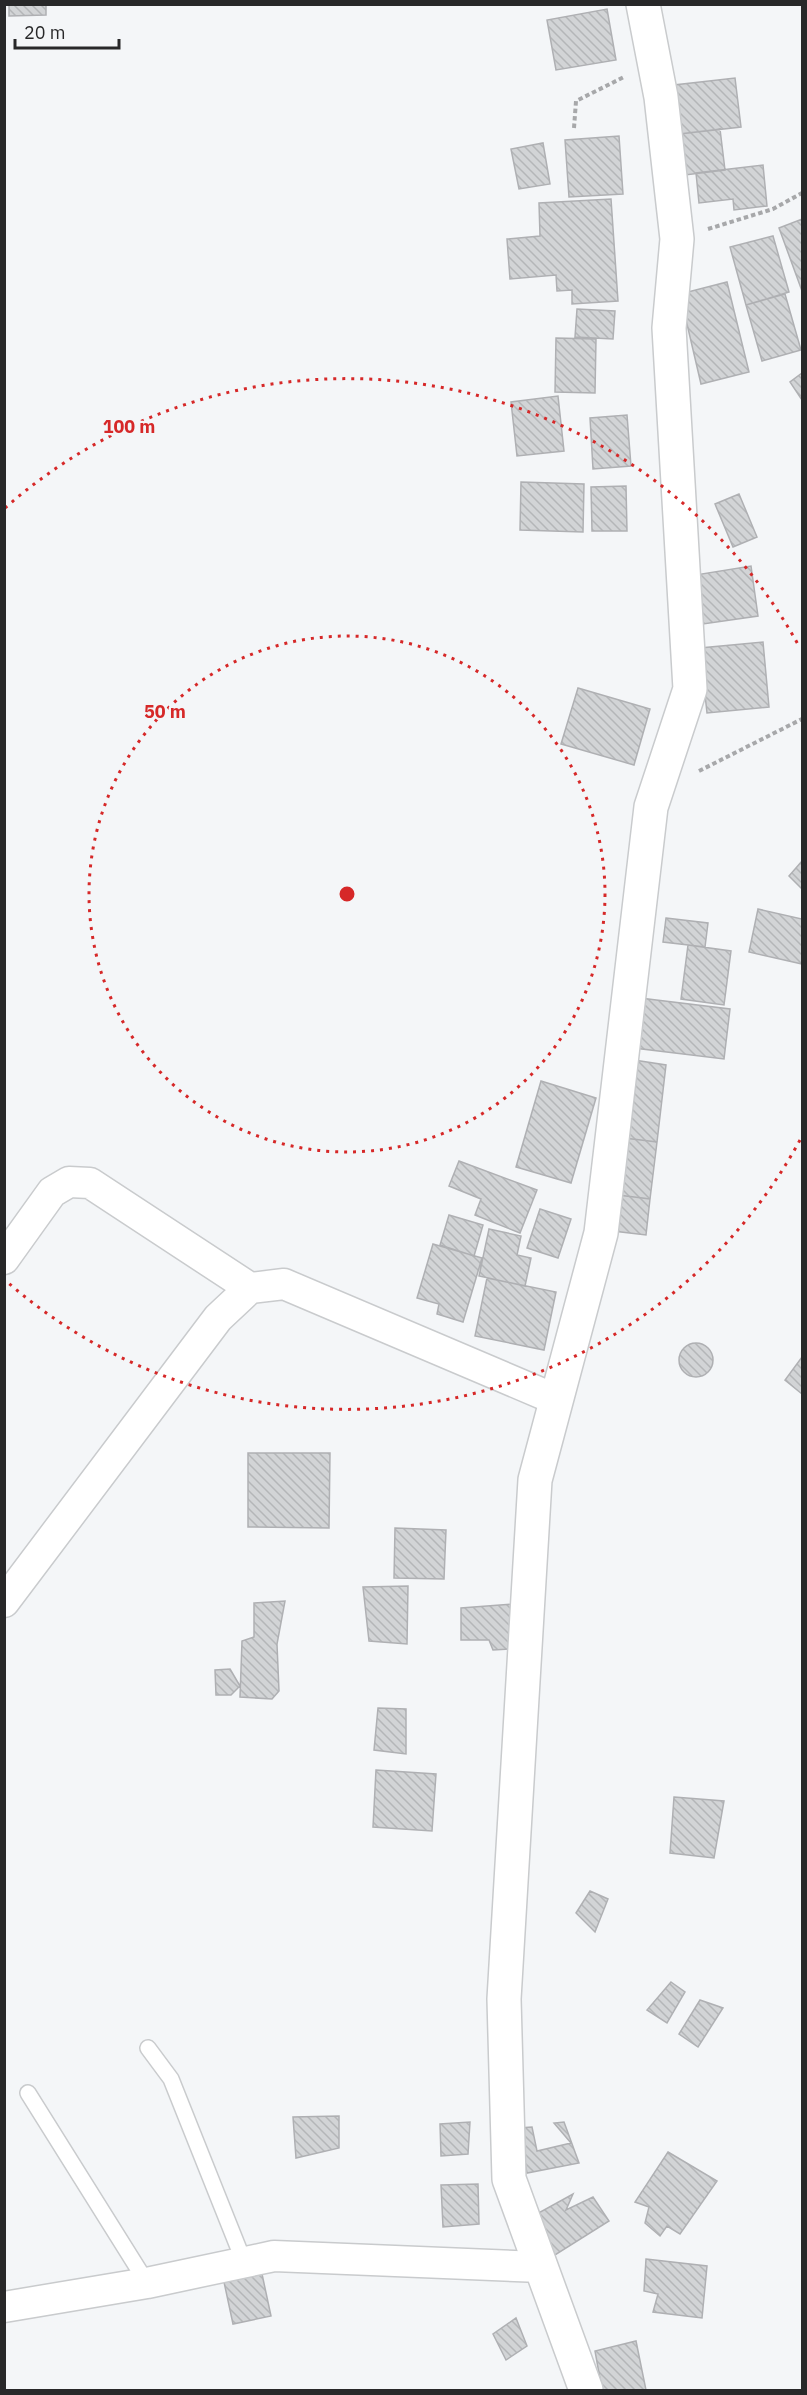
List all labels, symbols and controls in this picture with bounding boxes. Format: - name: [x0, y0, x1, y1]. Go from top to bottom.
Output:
- scale bar: [15, 12, 118, 50]
- text: 20 m: [24, 21, 66, 44]
- text: 100 m: [103, 415, 155, 438]
- text: 50 m: [144, 700, 186, 723]
- centre of rings: [337, 884, 357, 904]

